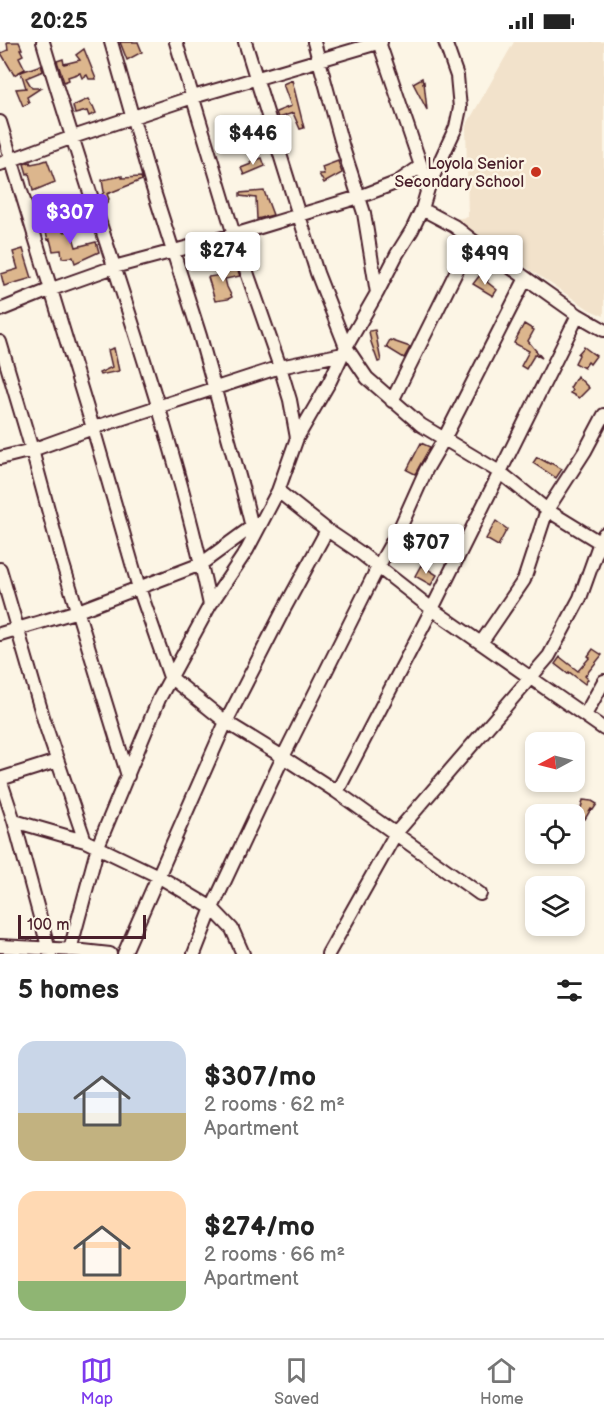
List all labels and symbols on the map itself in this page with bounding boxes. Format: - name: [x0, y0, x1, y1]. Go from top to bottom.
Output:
- pin: $446: [217, 115, 289, 166]
- place label: Loyola Senior Secondary School: [394, 155, 524, 192]
- marker: Loyola Senior Secondary School: [529, 165, 543, 179]
- pin: $307: [34, 194, 106, 245]
- pin: $274: [187, 232, 259, 283]
- pin: $499: [449, 235, 521, 286]
- pin: $707: [390, 524, 462, 575]
- north arrow: [525, 732, 585, 792]
- scale bar: [18, 912, 146, 940]

